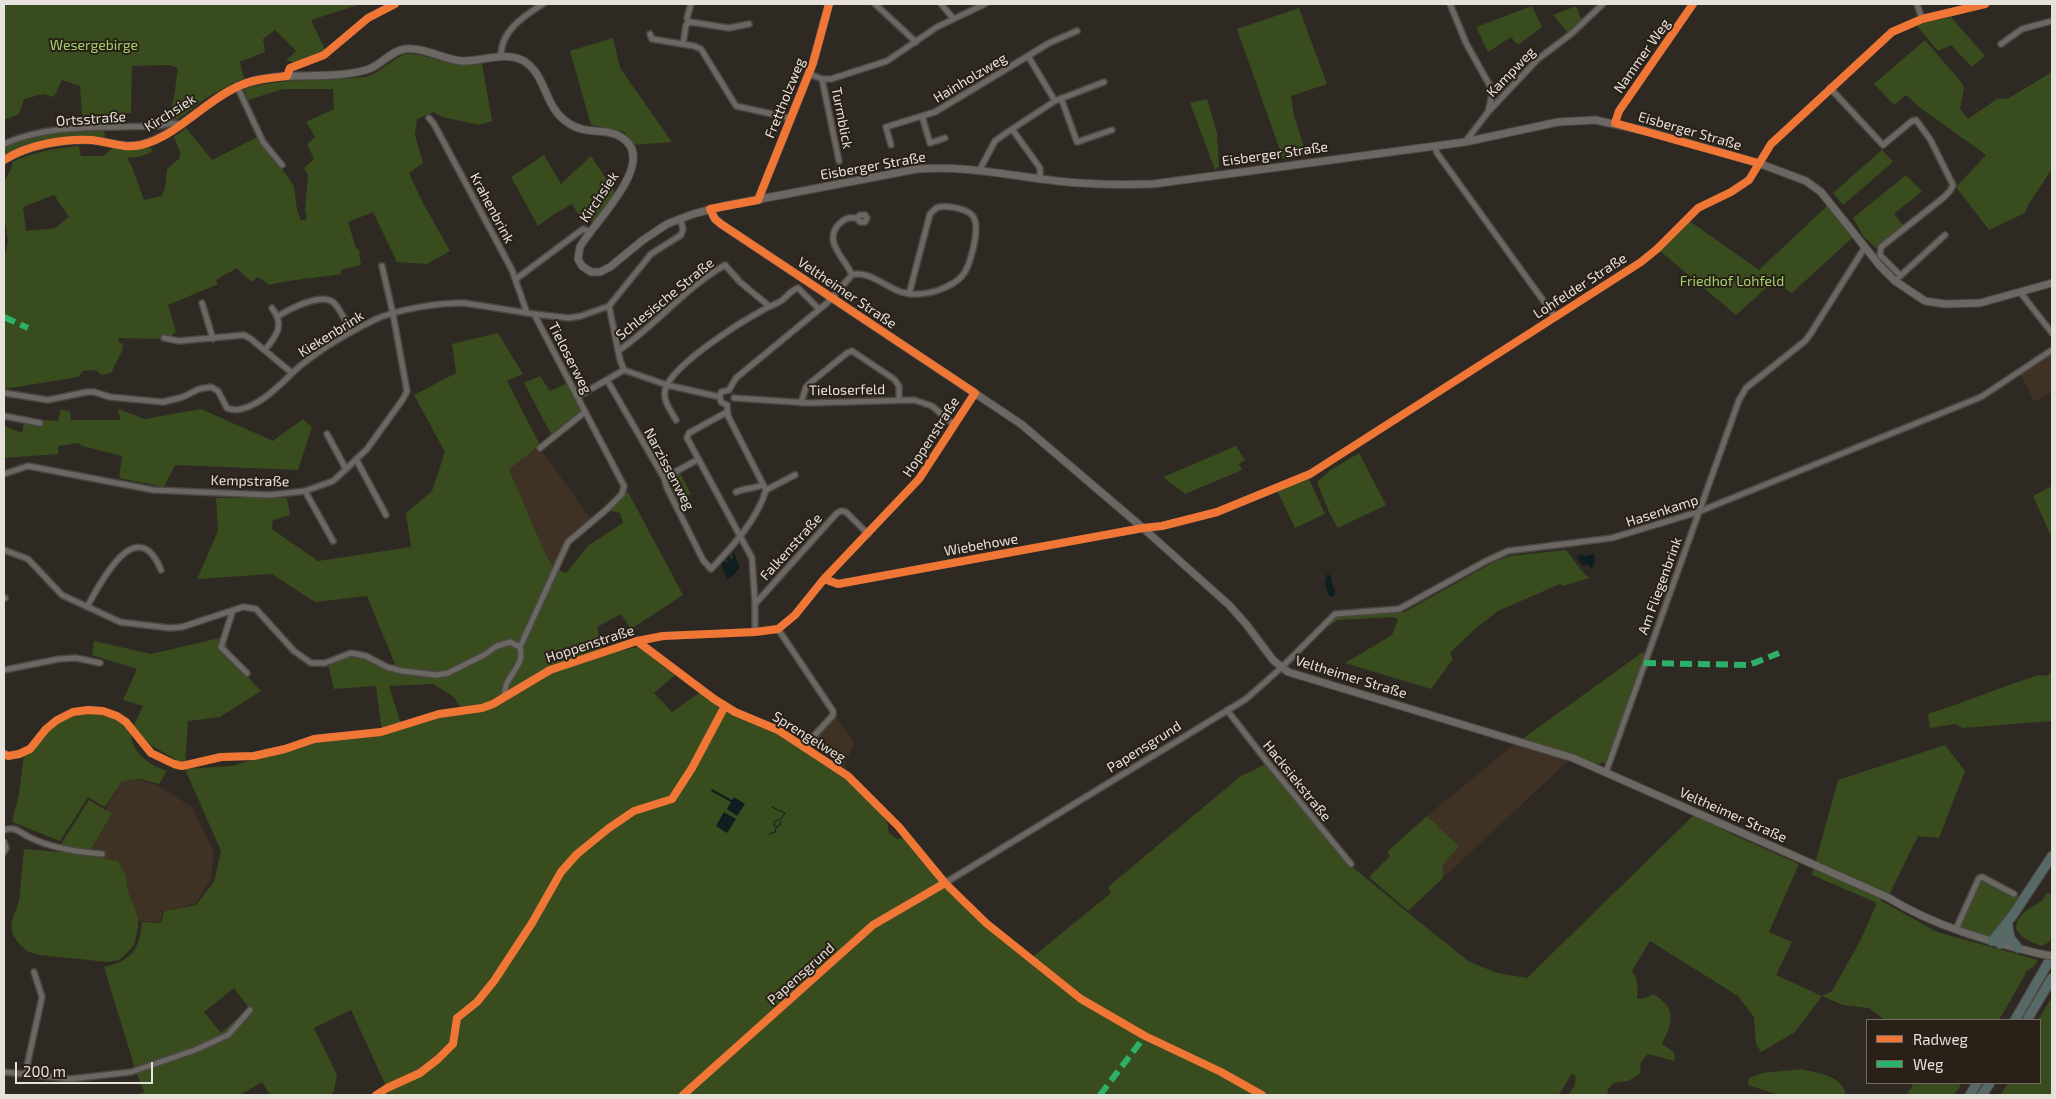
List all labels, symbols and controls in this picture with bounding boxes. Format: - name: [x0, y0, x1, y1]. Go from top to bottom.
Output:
- street label: Nammer Weg: [1610, 16, 1674, 96]
- park label: Wesergebirge: [50, 37, 138, 53]
- street label: Kampweg: [1483, 43, 1539, 101]
- street label: Hainholzweg: [930, 49, 1010, 107]
- street label: Frettholzweg: [761, 55, 809, 141]
- street label: Turmblick: [828, 86, 856, 150]
- street label: Kirchsiek: [141, 91, 199, 135]
- street label: Ortsstraße: [55, 108, 127, 130]
- street label: Eisberger Straße: [1636, 108, 1744, 154]
- street label: Eisberger Straße: [1221, 138, 1329, 170]
- street label: Eisberger Straße: [819, 148, 927, 184]
- street label: Kirchsiek: [576, 169, 622, 225]
- street label: Krahenbrink: [466, 170, 518, 246]
- street label: Lohfelder Straße: [1530, 250, 1630, 322]
- street label: Schlesische Straße: [613, 254, 717, 344]
- street label: Veltheimer Straße: [794, 254, 900, 332]
- park label: Friedhof Lohfeld: [1680, 273, 1784, 289]
- street label: Kiekenbrink: [295, 307, 367, 361]
- street label: Tieloserweg: [545, 319, 595, 397]
- street label: Tieloserfeld: [809, 381, 885, 399]
- street label: Hoppenstraße: [899, 394, 963, 480]
- street label: Narzissenweg: [640, 425, 698, 513]
- street label: Kempstraße: [211, 472, 289, 490]
- street label: Hasenkamp: [1624, 491, 1700, 531]
- street label: Falkenstraße: [757, 510, 825, 584]
- street label: Wiebehowe: [943, 530, 1019, 560]
- street label: Am Fliegenbrink: [1635, 535, 1685, 637]
- street label: Hoppenstraße: [544, 622, 636, 666]
- street label: Veltheimer Straße: [1293, 652, 1409, 702]
- street label: Sprengelweg: [769, 708, 849, 766]
- street label: Papensgrund: [1104, 718, 1184, 776]
- street label: Hacksiekstraße: [1259, 737, 1335, 825]
- street label: Veltheimer Straße: [1677, 784, 1789, 846]
- street label: Papensgrund: [764, 940, 838, 1008]
- legend: [1866, 1019, 2041, 1084]
- text: Radweg: [1913, 1030, 1968, 1048]
- scale bar: [18, 1052, 155, 1084]
- text: Weg: [1913, 1055, 1943, 1073]
- text: 200 m: [23, 1062, 66, 1080]

